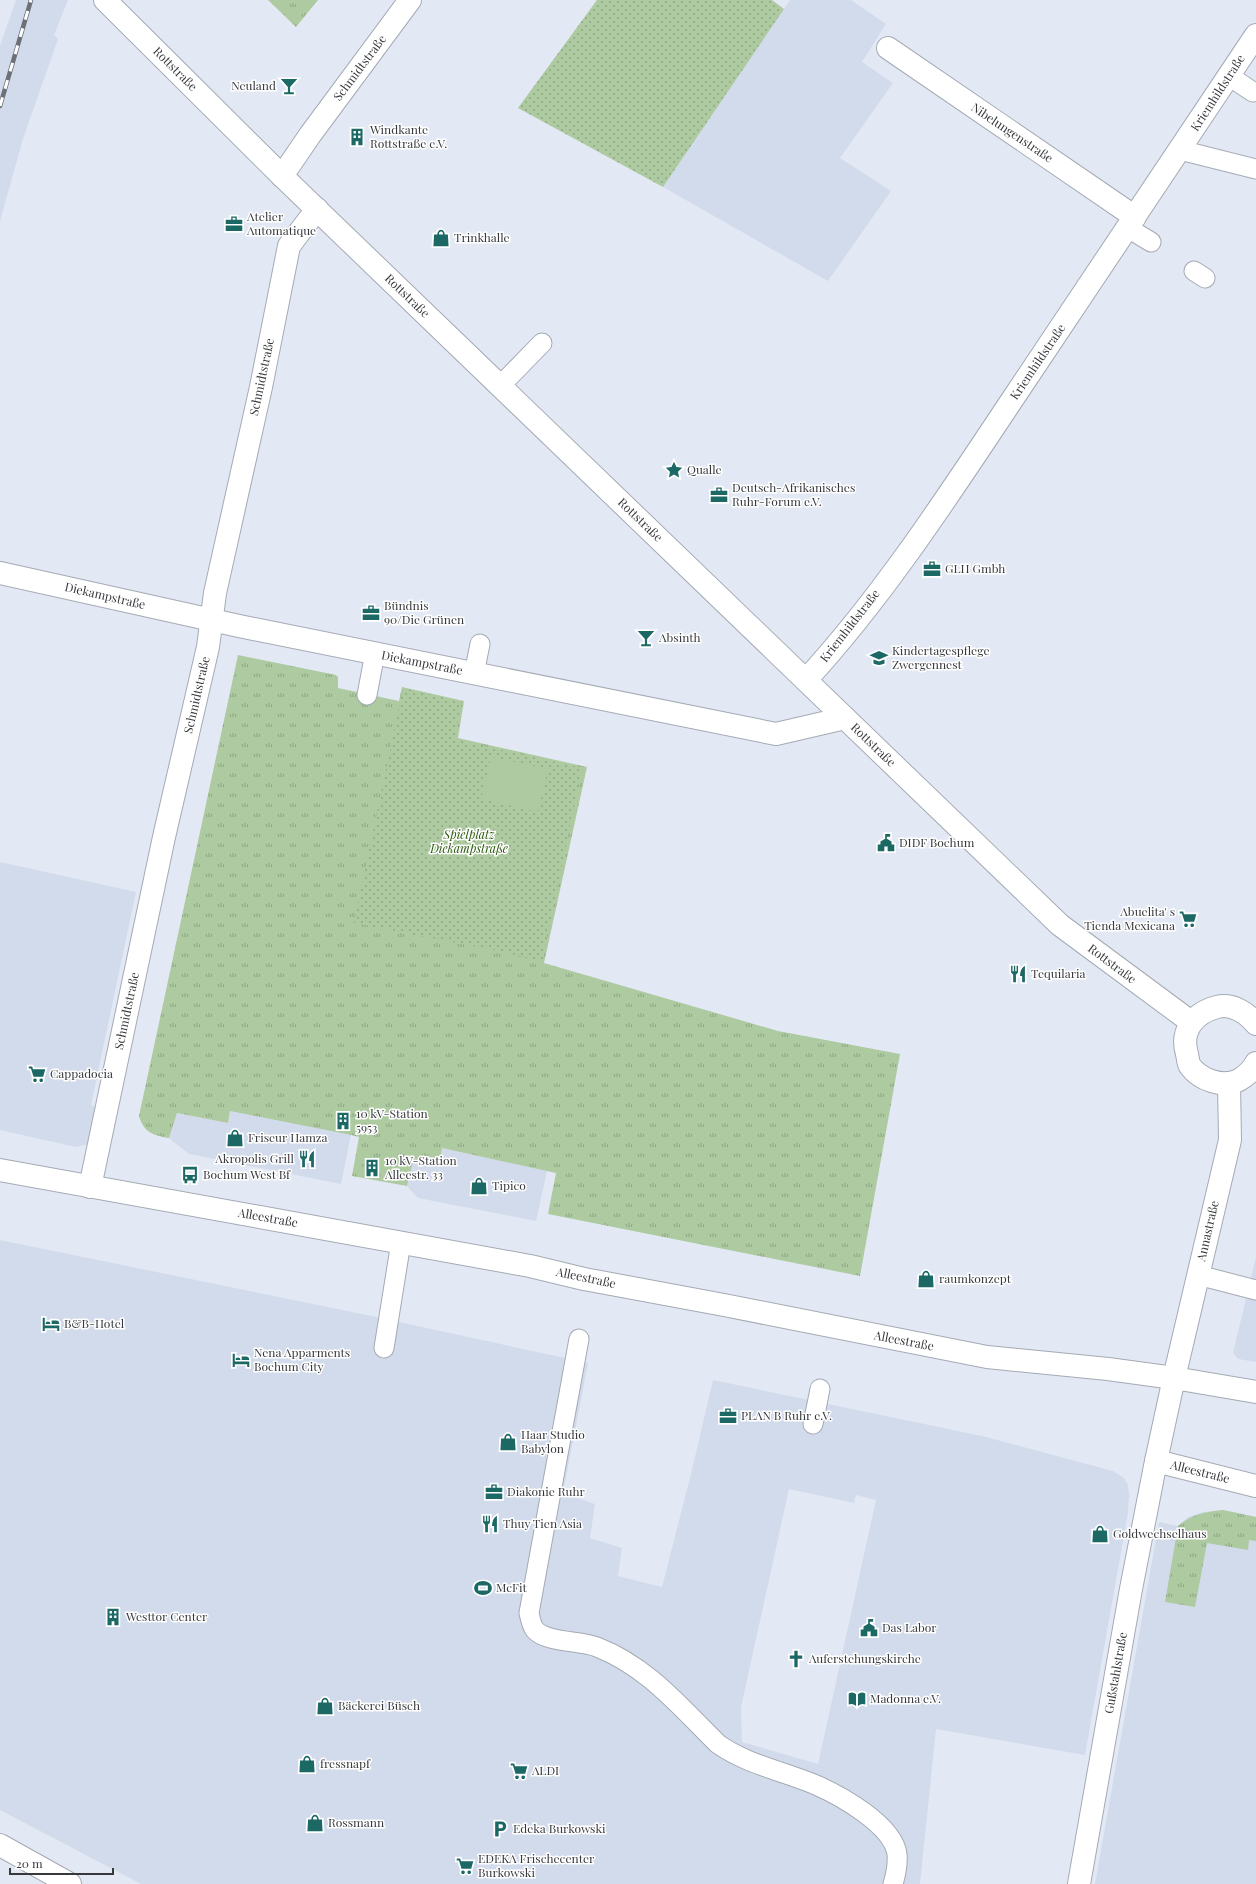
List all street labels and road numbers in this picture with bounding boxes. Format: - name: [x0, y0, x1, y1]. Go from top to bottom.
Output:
- street label: Schmidtstraße: [329, 31, 389, 104]
- street label: Rottstraße: [150, 43, 201, 94]
- street label: Kriemhildstraße: [1186, 51, 1248, 134]
- street label: Nibelungenstraße: [968, 99, 1057, 166]
- street label: Rottstraße: [382, 270, 434, 321]
- street label: Kriemhildstraße: [1006, 320, 1068, 403]
- street label: Schmidtstraße: [245, 337, 277, 417]
- street label: Rottstraße: [615, 494, 667, 545]
- street label: Diekampstraße: [63, 578, 147, 612]
- street label: Kriemhildstraße: [816, 586, 883, 665]
- street label: Diekampstraße: [380, 646, 464, 678]
- street label: Schmidtstraße: [179, 655, 213, 735]
- street label: Rottstraße: [848, 719, 900, 770]
- street label: Rottstraße: [1085, 940, 1140, 987]
- street label: Schmidtstraße: [110, 971, 142, 1051]
- street label: Annastraße: [1192, 1199, 1222, 1264]
- street label: Alleestraße: [236, 1204, 299, 1230]
- street label: Alleestraße: [554, 1263, 617, 1291]
- street label: Alleestraße: [872, 1326, 935, 1354]
- street label: Alleestraße: [1168, 1456, 1232, 1486]
- street label: Gußstahlstraße: [1100, 1631, 1130, 1715]

